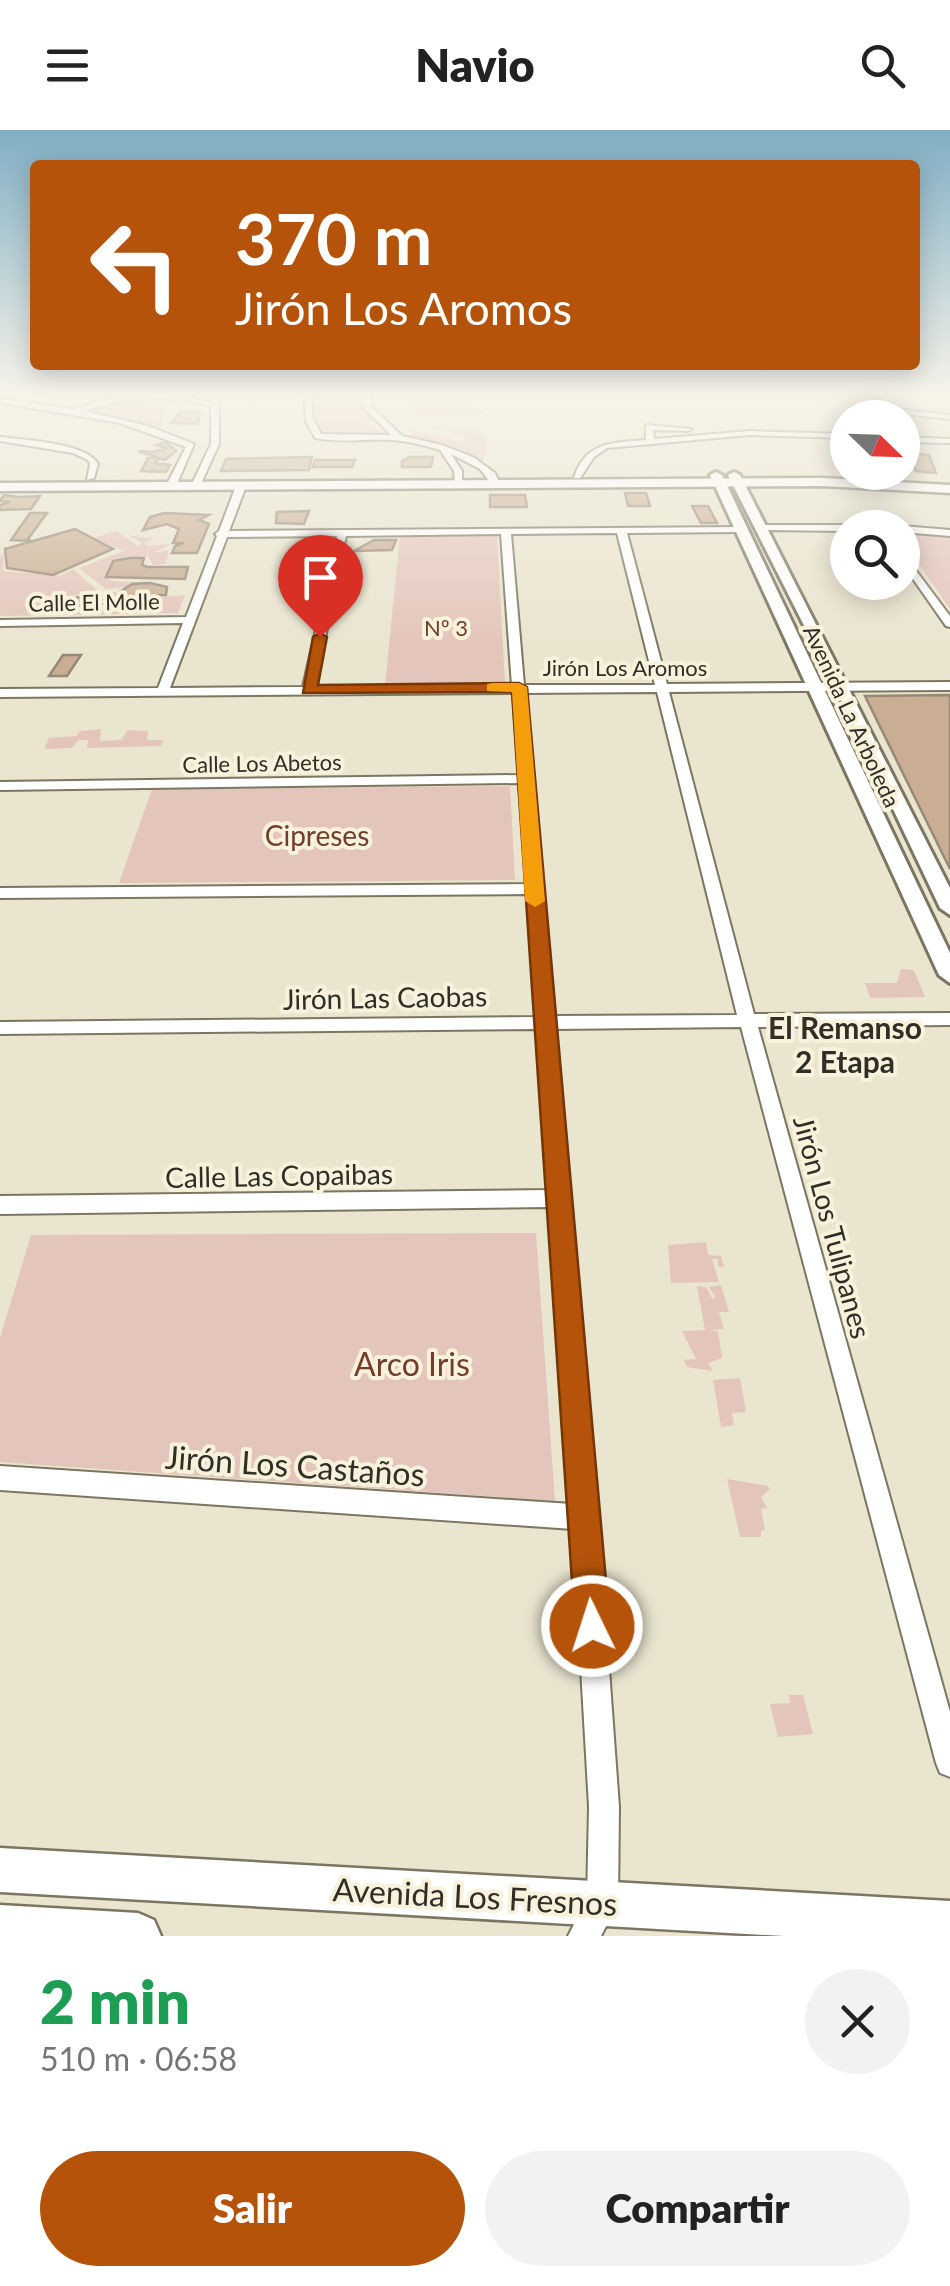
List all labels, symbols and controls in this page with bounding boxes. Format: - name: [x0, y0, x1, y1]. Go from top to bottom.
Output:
- icon: menu: [40, 38, 95, 93]
- text: Navio: [415, 38, 535, 92]
- icon: search: [855, 38, 910, 93]
- text: 370 m: [235, 196, 432, 280]
- icon: left: [70, 200, 200, 330]
- text: Jirón Los Aromos: [235, 281, 572, 335]
- north arrow: [830, 400, 920, 490]
- map controls: [830, 400, 920, 600]
- button: search: [830, 510, 920, 600]
- pin: [278, 535, 363, 638]
- icon: arrive: [293, 550, 348, 605]
- street label: Calle El Molle: [28, 587, 160, 617]
- park label: Nº 3: [424, 614, 468, 641]
- street label: Avenida La Arboleda: [798, 621, 906, 811]
- street label: Jirón Los Aromos: [543, 654, 707, 681]
- street label: Calle Los Abetos: [182, 748, 342, 778]
- park label: Cipreses: [265, 818, 369, 852]
- street label: Jirón Las Caobas: [283, 978, 487, 1016]
- district label: El Remanso 2 Etapa: [768, 1009, 922, 1079]
- street label: Jirón Los Tulipanes: [787, 1112, 879, 1342]
- street label: Calle Las Copaibas: [165, 1156, 393, 1194]
- park label: Arco Iris: [354, 1344, 470, 1383]
- street label: Jirón Los Castaños: [164, 1436, 426, 1494]
- position arrow: [540, 1574, 644, 1678]
- street label: Avenida Los Fresnos: [332, 1869, 618, 1923]
- text: 2 min: [40, 1965, 190, 2037]
- button: close: [805, 1969, 910, 2074]
- text: 510 m · 06:58: [40, 2039, 237, 2078]
- button: Salir: [40, 2151, 465, 2266]
- button: Compartir: [485, 2151, 910, 2266]

